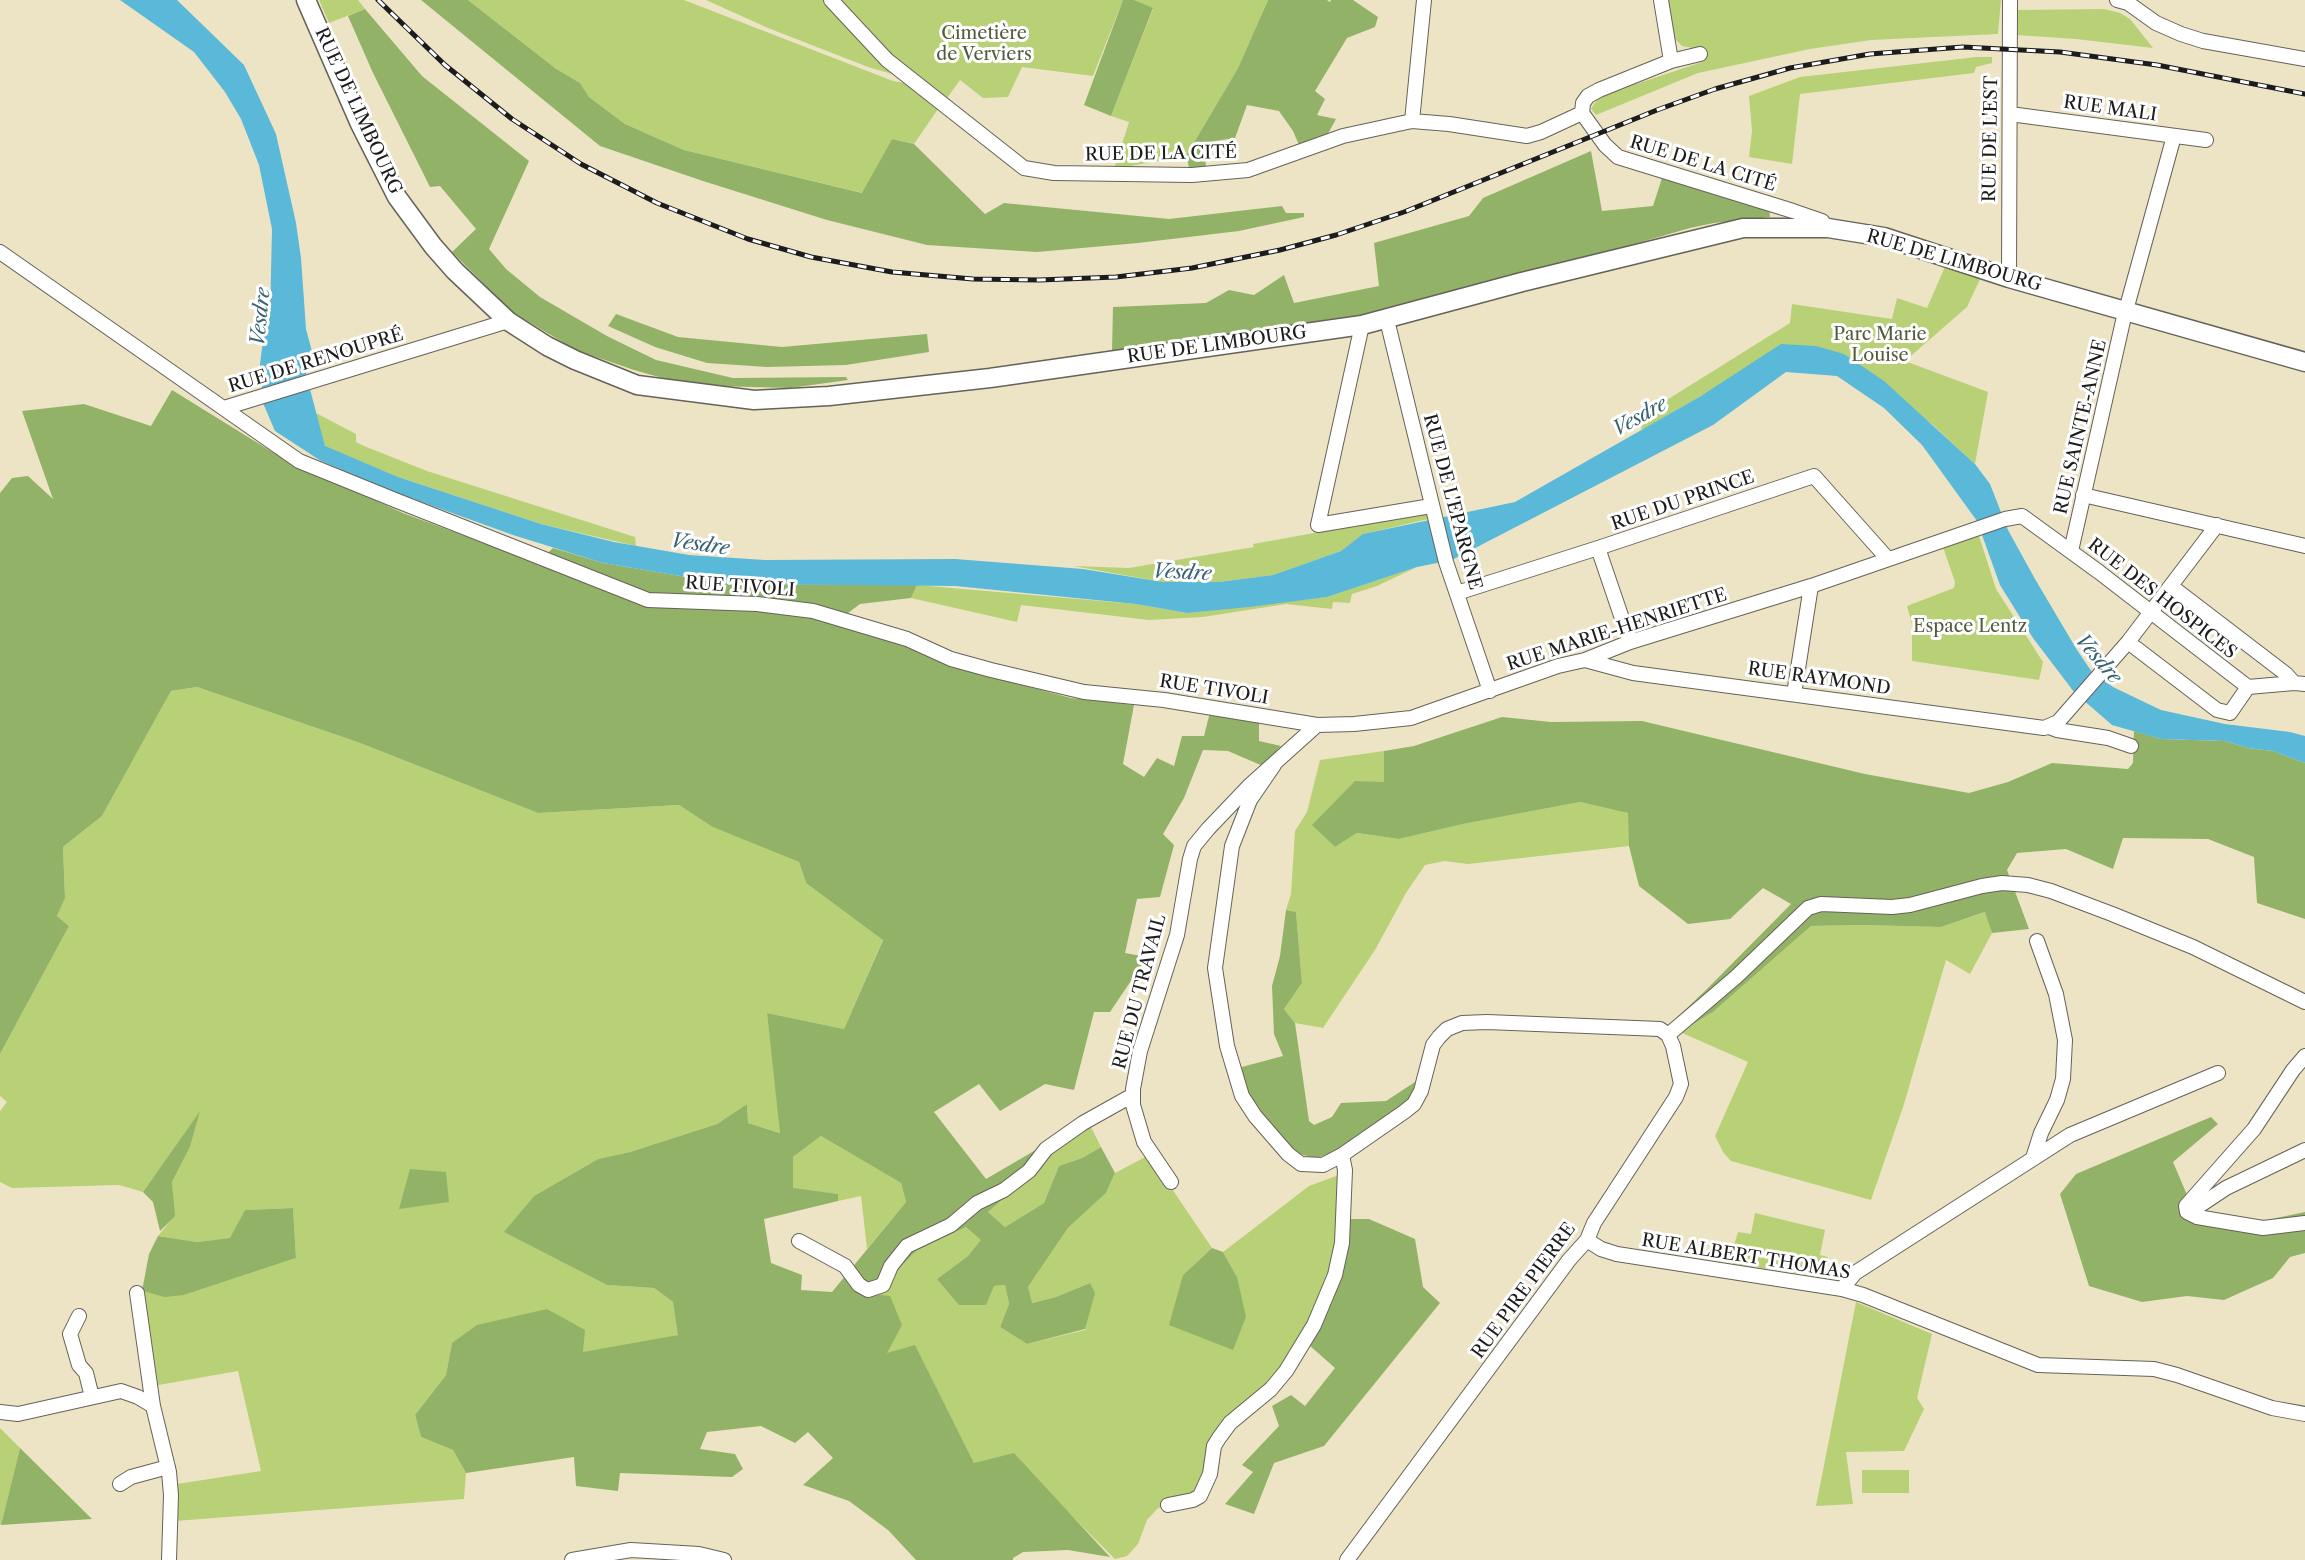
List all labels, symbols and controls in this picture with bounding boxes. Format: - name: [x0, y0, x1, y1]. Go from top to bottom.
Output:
- park label: Cimetière de Verviers: [936, 23, 1032, 66]
- street label: RUE DE LIMBOURG: [310, 24, 406, 198]
- street label: RUE DE L'EST: [1979, 76, 2003, 202]
- street label: RUE MALI: [2062, 92, 2158, 126]
- street label: RUE DE LA CITÉ: [1627, 131, 1779, 197]
- street label: RUE DE LA CITÉ: [1085, 142, 1237, 166]
- street label: RUE DE LIMBOURG: [1864, 226, 2044, 296]
- water label: Vesdre: [246, 287, 276, 347]
- street label: RUE DE LIMBOURG: [1126, 322, 1308, 368]
- street label: RUE DE RENOUPRÉ: [226, 324, 406, 398]
- park label: Parc Marie Louise: [1833, 324, 1927, 366]
- street label: RUE SAINTE-ANNE: [2050, 338, 2112, 516]
- water label: Vesdre: [1608, 392, 1672, 442]
- street label: RUE DE L'EPARGNE: [1418, 412, 1486, 592]
- street label: RUE DU PRINCE: [1609, 466, 1757, 536]
- water label: Vesdre: [669, 529, 731, 561]
- street label: RUE DES HOSPICES: [2083, 534, 2241, 664]
- water label: Vesdre: [1152, 559, 1212, 587]
- street label: RUE TIVOLI: [684, 572, 796, 602]
- street label: RUE MARIE-HENRIETTE: [1504, 584, 1730, 676]
- park label: Espace Lentz: [1913, 616, 2027, 638]
- water label: Vesdre: [2070, 629, 2126, 689]
- street label: RUE RAYMOND: [1746, 658, 1892, 700]
- street label: RUE TIVOLI: [1158, 671, 1270, 709]
- street label: RUE DU TRAVAIL: [1109, 912, 1171, 1072]
- street label: RUE PIRE PIERRE: [1467, 1219, 1581, 1363]
- street label: RUE ALBERT THOMAS: [1640, 1230, 1852, 1284]

